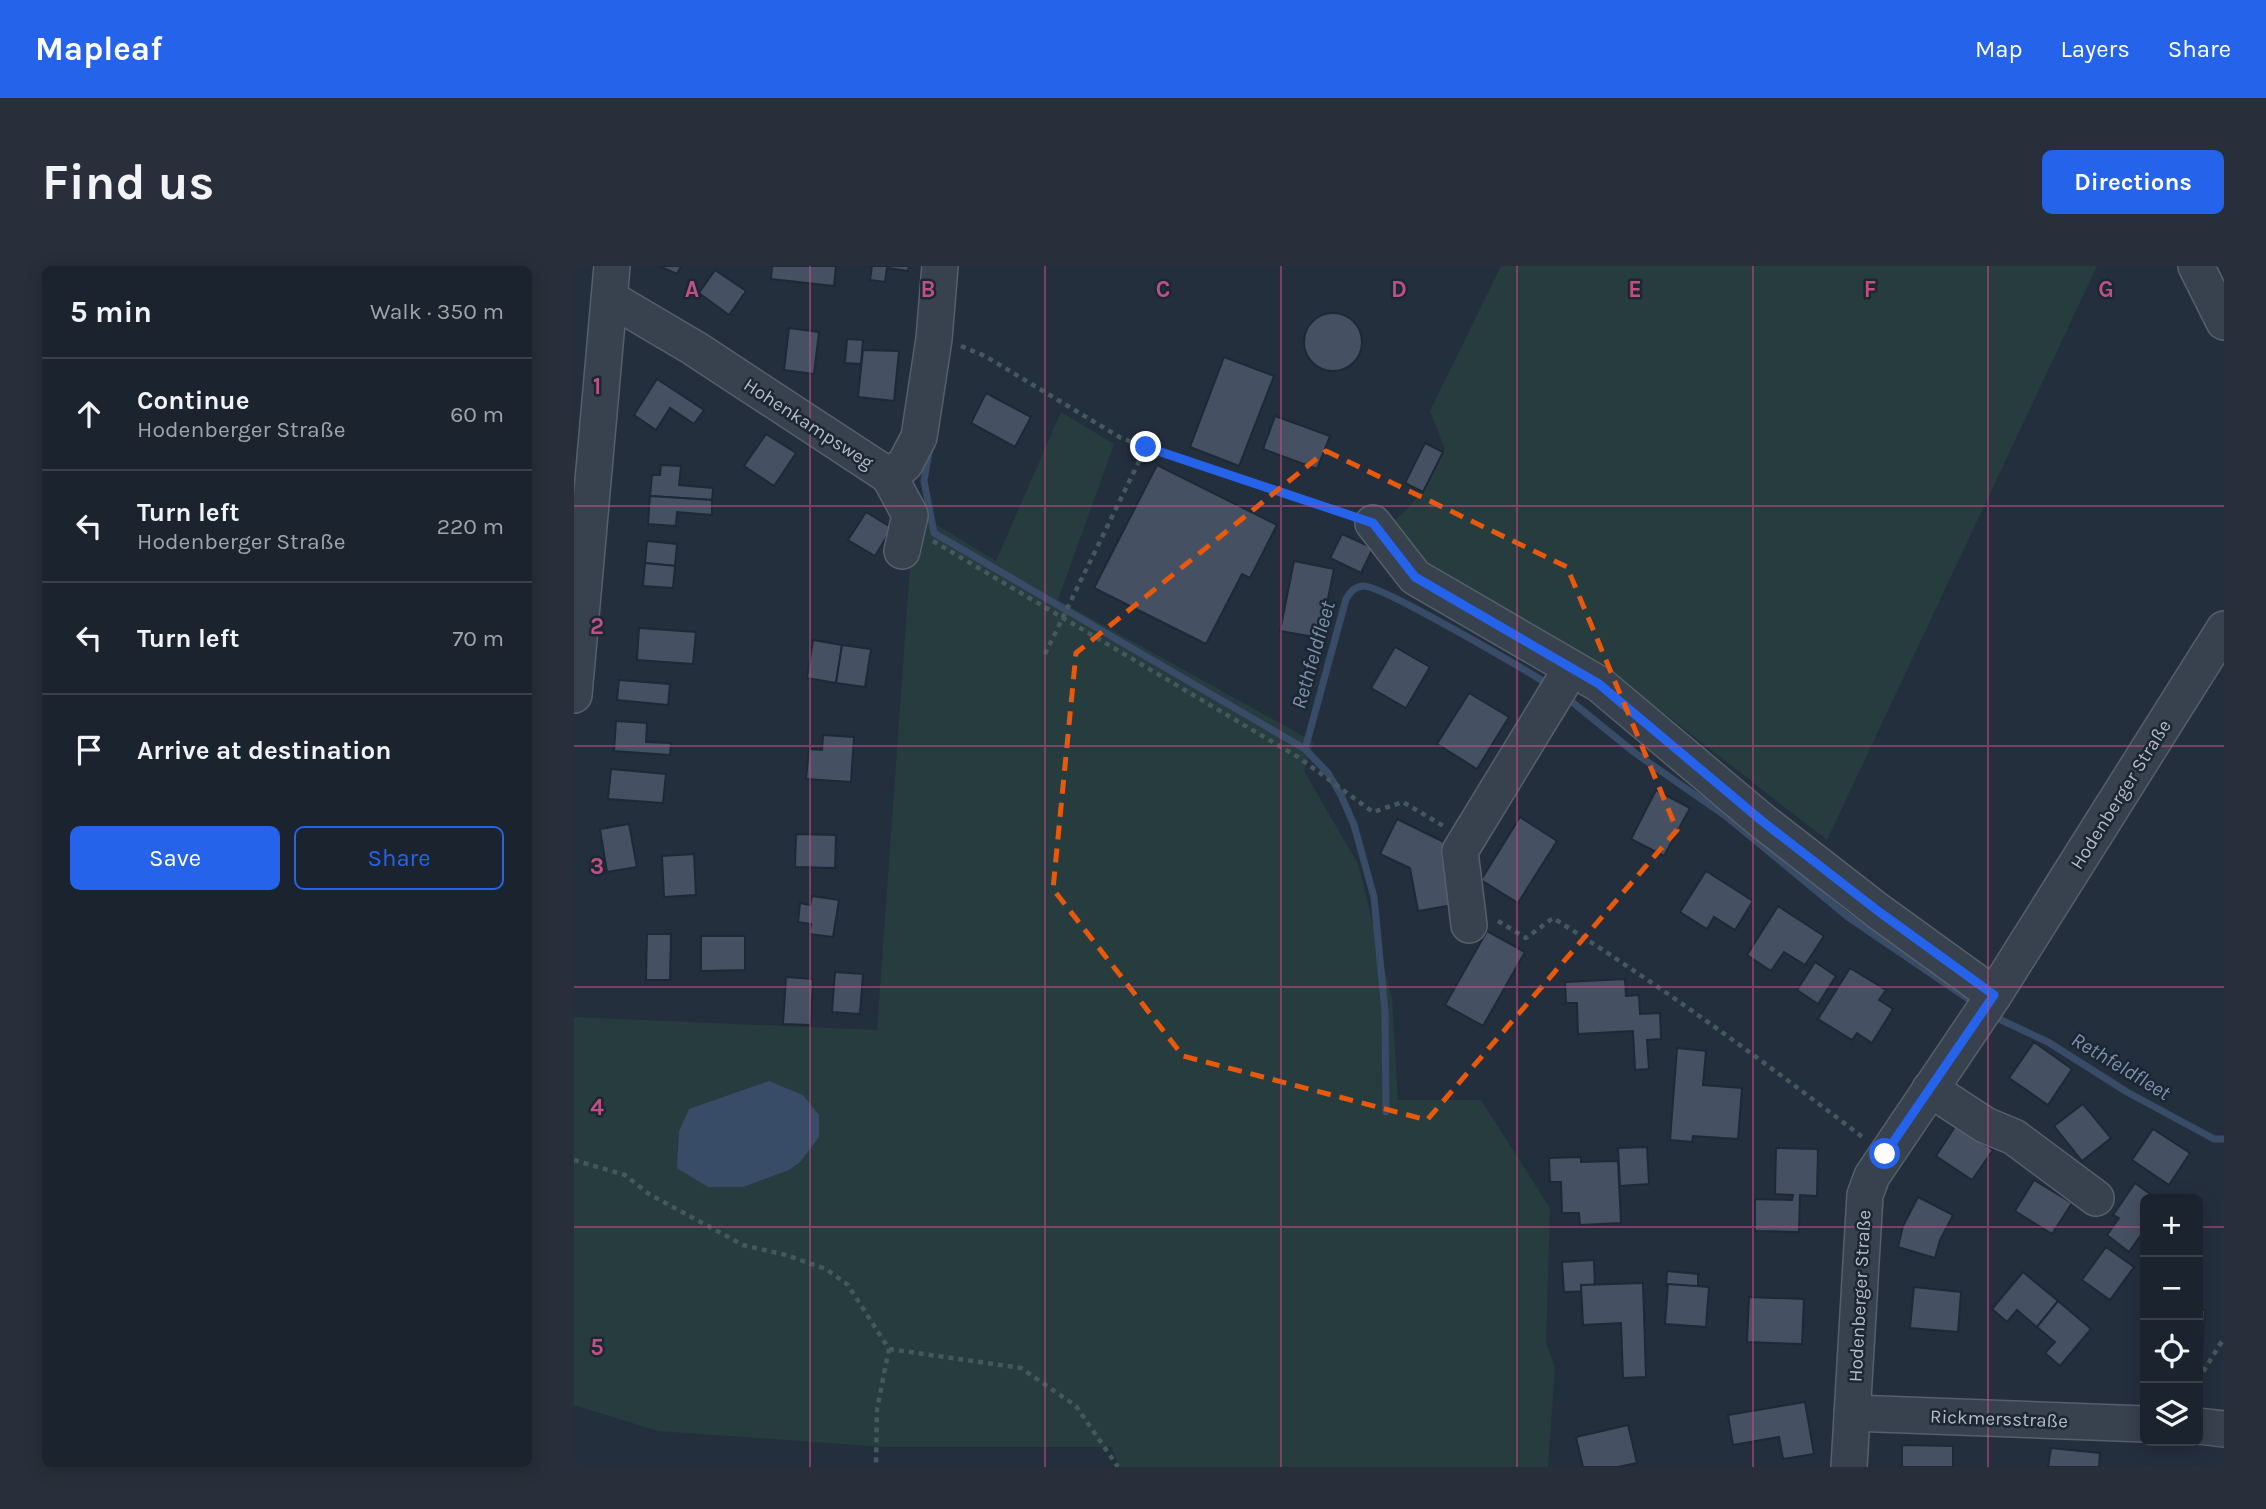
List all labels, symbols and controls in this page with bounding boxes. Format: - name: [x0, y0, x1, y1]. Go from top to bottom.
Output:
- text: Mapleaf: [35, 30, 162, 68]
- text: Map: [1975, 35, 2023, 63]
- text: Layers: [2061, 35, 2130, 63]
- text: Share: [2168, 35, 2231, 63]
- button: Directions: [2042, 150, 2224, 214]
- text: Find us: [42, 154, 214, 211]
- text: A: [685, 276, 699, 303]
- text: B: [921, 276, 935, 303]
- text: C: [1156, 276, 1170, 303]
- text: D: [1391, 276, 1407, 303]
- text: E: [1628, 276, 1642, 303]
- text: F: [1864, 276, 1876, 303]
- text: G: [2098, 276, 2114, 303]
- text: 5 min: [70, 294, 152, 330]
- text: Walk · 350 m: [370, 298, 504, 325]
- text: 1: [593, 373, 601, 400]
- street label: Hohenkampsweg: [740, 374, 878, 474]
- text: Continue: [137, 385, 249, 416]
- icon: ahead: [70, 395, 108, 433]
- text: 60 m: [450, 401, 504, 428]
- text: Hodenberger Straße: [137, 416, 346, 443]
- route end: [1130, 431, 1161, 462]
- text: Turn left: [137, 497, 239, 528]
- icon: left: [70, 507, 108, 545]
- text: 220 m: [437, 513, 504, 540]
- text: Hodenberger Straße: [137, 528, 346, 555]
- water label: Rethfeldfleet: [1286, 598, 1340, 712]
- text: 2: [590, 613, 604, 640]
- icon: left: [70, 619, 108, 657]
- text: Turn left: [137, 623, 239, 654]
- text: 70 m: [453, 625, 504, 652]
- street label: Hodenberger Straße: [2066, 716, 2176, 873]
- icon: arrive: [70, 731, 108, 769]
- text: Arrive at destination: [137, 735, 391, 766]
- button: Save: [70, 826, 280, 890]
- button: Share: [294, 826, 504, 890]
- text: 3: [590, 853, 604, 880]
- water label: Rethfeldfleet: [2067, 1027, 2175, 1105]
- text: 4: [590, 1094, 604, 1121]
- route start: [1869, 1138, 1900, 1169]
- map controls: [2140, 1194, 2203, 1446]
- button: +: [2140, 1194, 2203, 1257]
- street label: Hodenberger Straße: [1845, 1209, 1875, 1383]
- button: −: [2140, 1257, 2203, 1320]
- button: locate: [2140, 1320, 2203, 1383]
- text: 5: [590, 1334, 604, 1361]
- button: layers: [2140, 1383, 2203, 1446]
- street label: Rickmersstraße: [1930, 1406, 2068, 1432]

